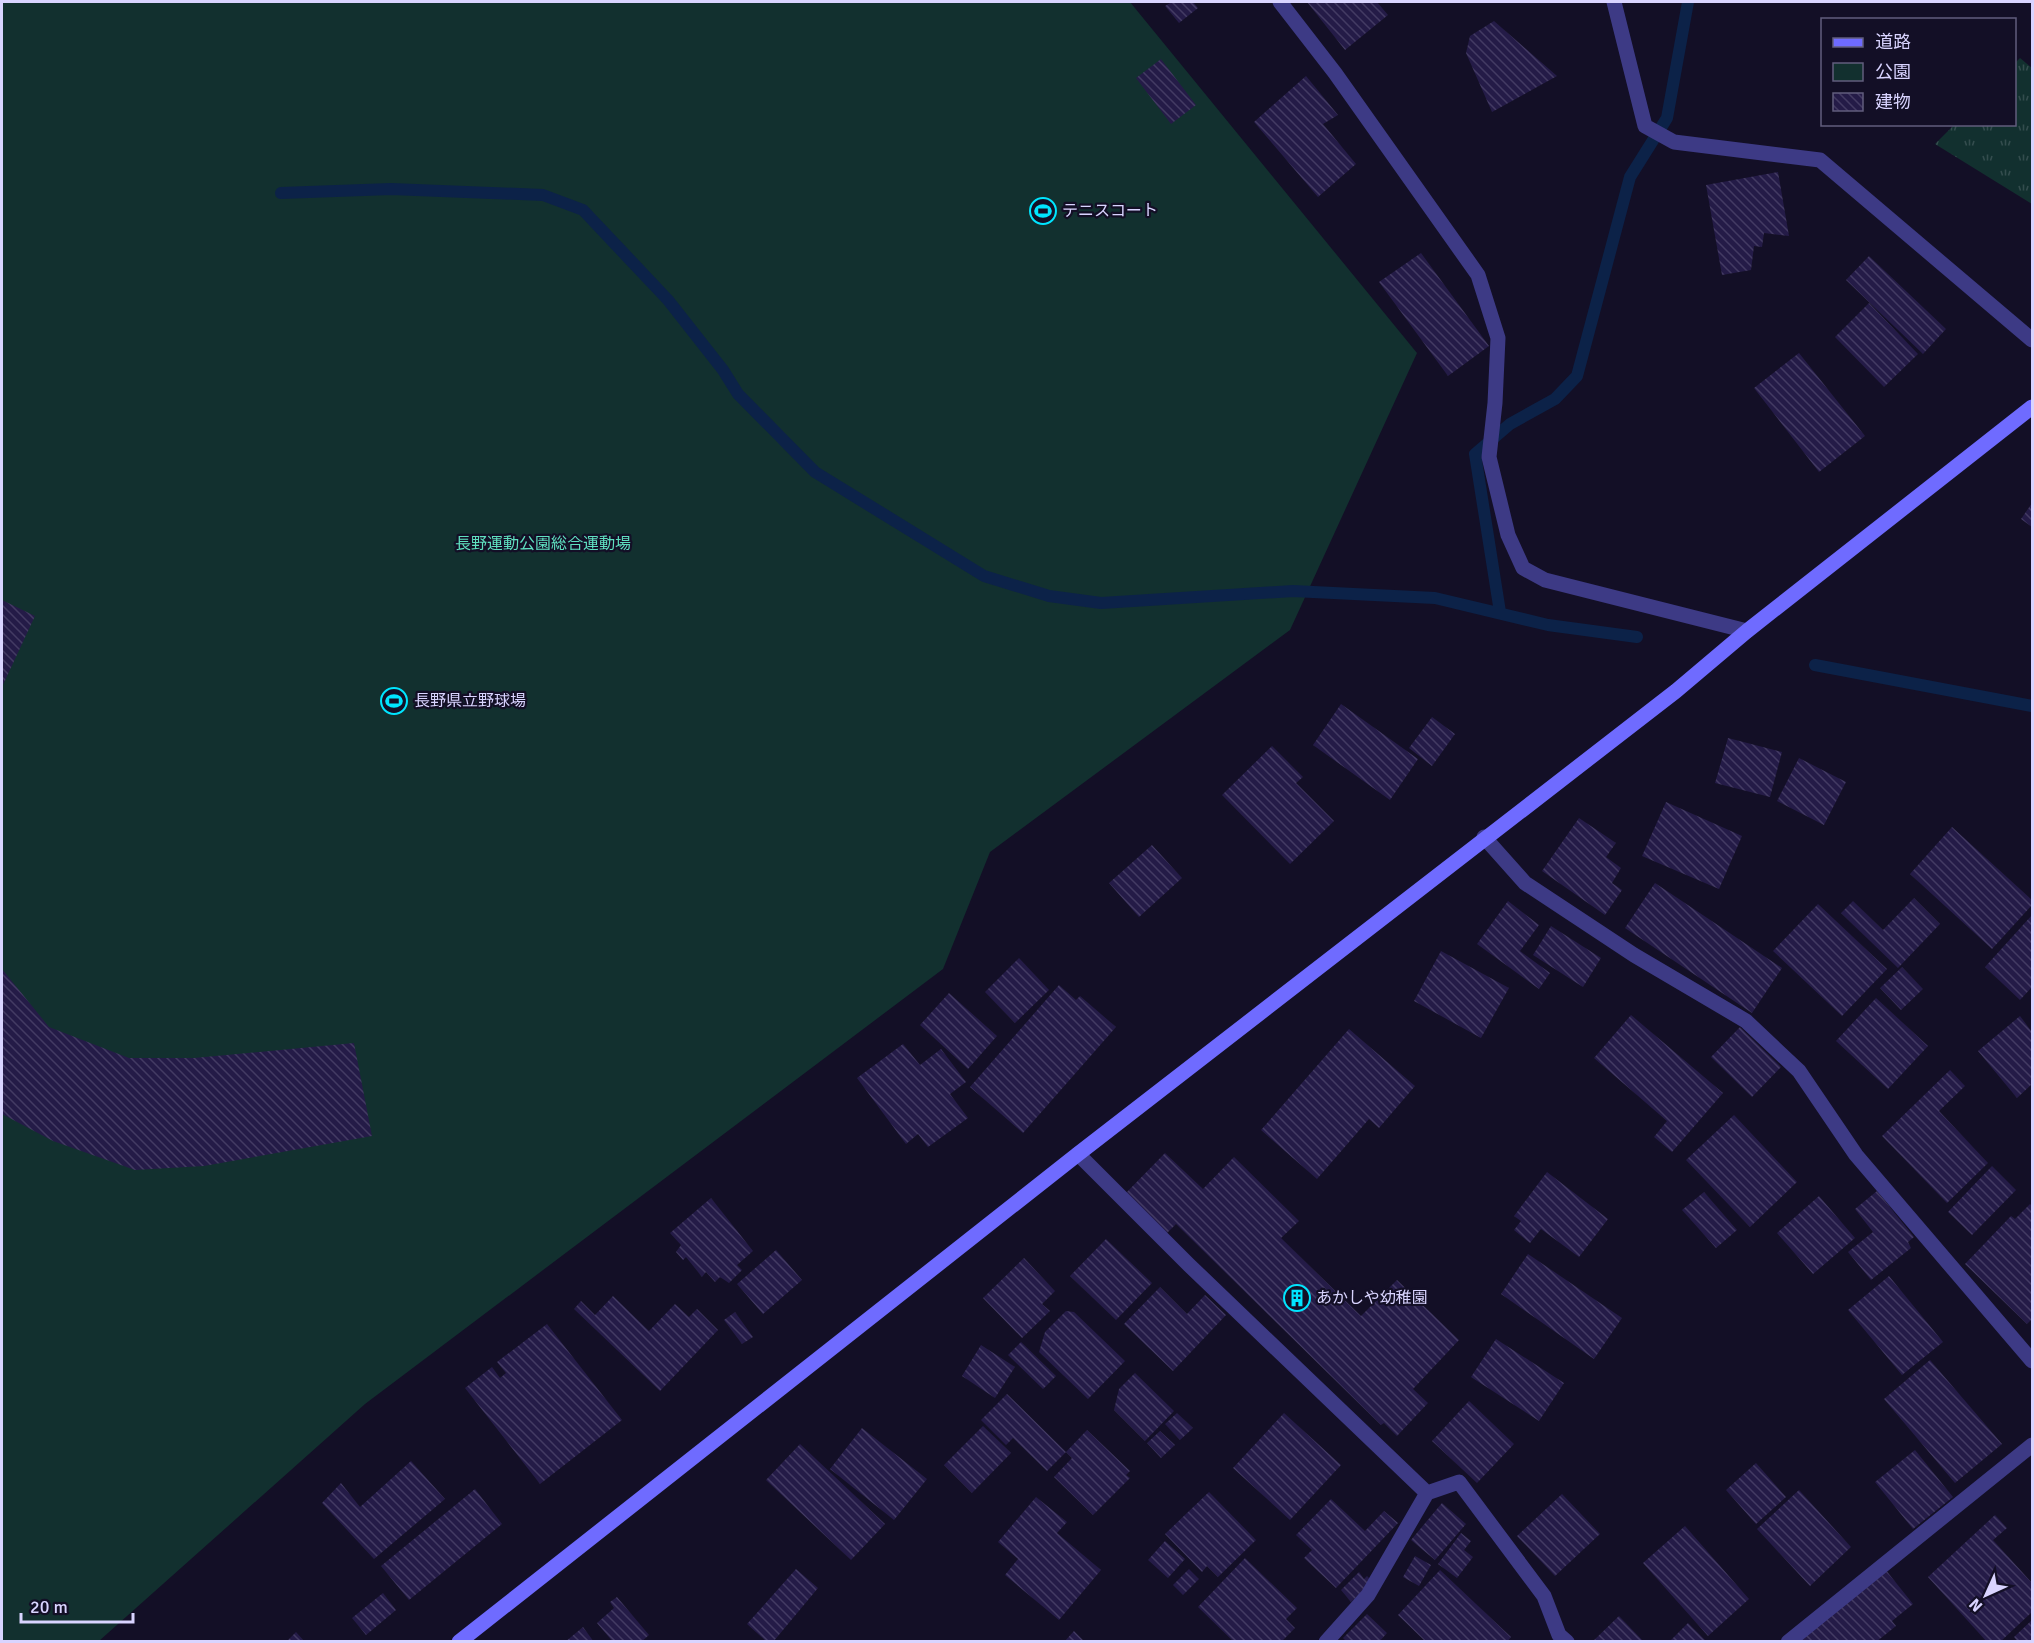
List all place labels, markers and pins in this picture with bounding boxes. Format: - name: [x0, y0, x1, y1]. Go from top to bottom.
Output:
- sports icon: テニスコート: [1028, 196, 1058, 226]
- place label: テニスコート: [1062, 201, 1158, 221]
- sports icon: 長野県立野球場: [379, 686, 409, 716]
- place label: 長野県立野球場: [414, 691, 526, 711]
- building icon: あかしや幼稚園: [1282, 1283, 1312, 1313]
- place label: あかしや幼稚園: [1316, 1288, 1428, 1308]

